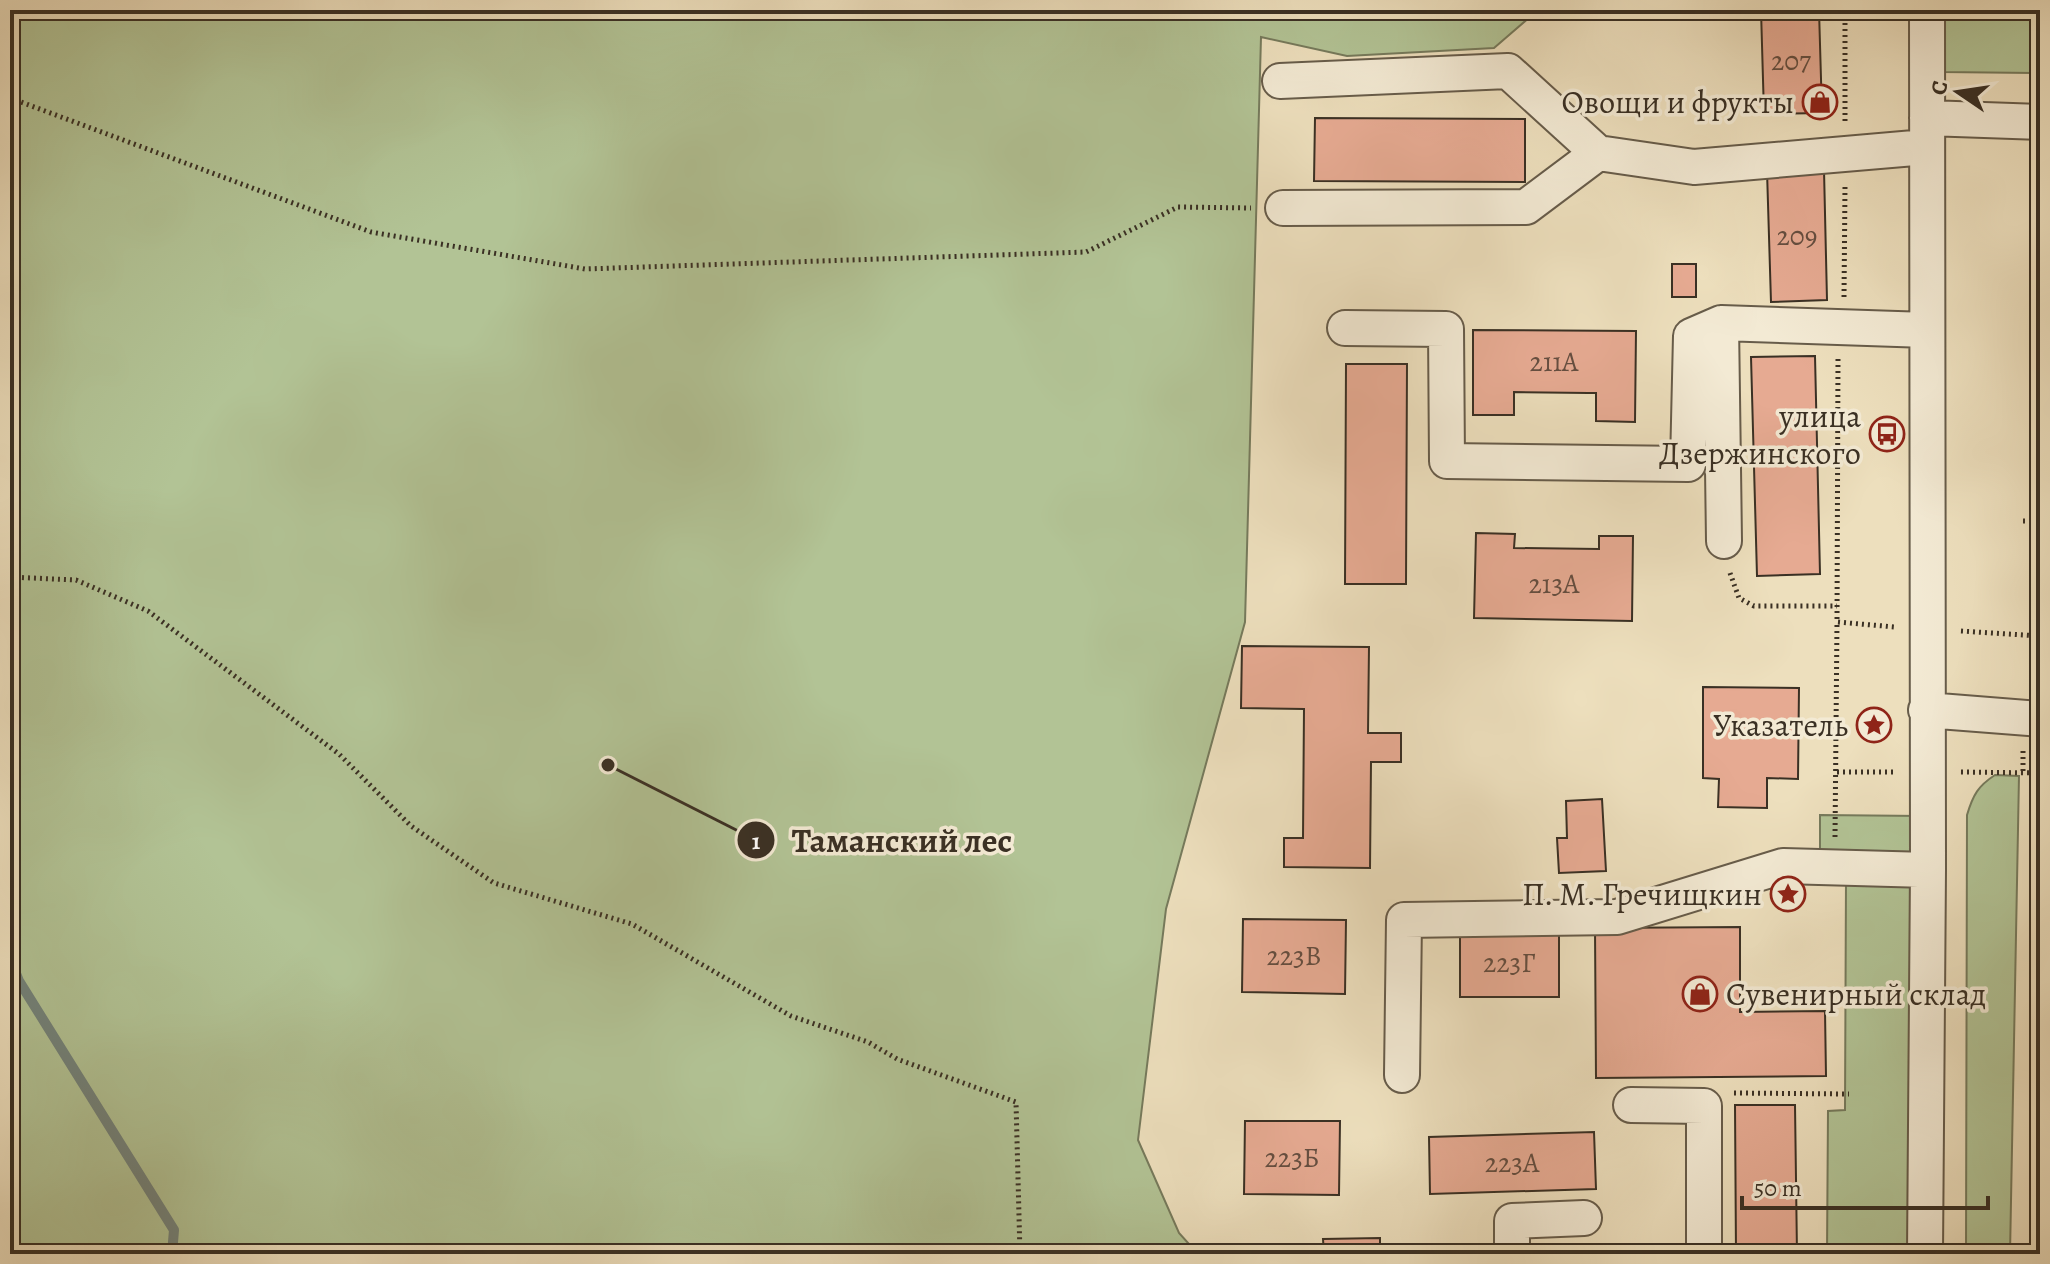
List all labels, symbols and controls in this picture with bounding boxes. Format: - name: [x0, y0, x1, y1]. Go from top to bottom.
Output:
- house number: 207: [1771, 42, 1811, 80]
- north arrow: [1918, 52, 1998, 132]
- text: С: [1923, 78, 1956, 98]
- place label: Овощи и фрукты: [1562, 80, 1794, 124]
- shop icon: Овощи и фрукты: [1801, 83, 1839, 121]
- house number: 209: [1777, 217, 1817, 255]
- house number: 211А: [1530, 343, 1579, 381]
- place label: улица Дзержинского: [1659, 394, 1861, 475]
- bus stop icon: улица Дзержинского: [1868, 415, 1906, 453]
- house number: 213А: [1529, 565, 1580, 603]
- place label: Указатель: [1713, 703, 1848, 747]
- place icon: Указатель: [1855, 706, 1893, 744]
- callout: Таманский лес: [736, 811, 1028, 869]
- text: Таманский лес: [792, 817, 1012, 864]
- text: 1: [752, 825, 761, 857]
- place label: П. М. Гречищкин: [1522, 872, 1762, 916]
- place icon: П. М. Гречищкин: [1769, 875, 1807, 913]
- house number: 223В: [1267, 937, 1321, 975]
- house number: 223Г: [1483, 944, 1535, 982]
- place label: Сувенирный склад: [1726, 972, 1986, 1016]
- shop icon: Сувенирный склад: [1681, 975, 1719, 1013]
- house number: 223Б: [1265, 1139, 1319, 1177]
- house number: 223А: [1485, 1144, 1540, 1182]
- scale bar: [1742, 1160, 1988, 1210]
- text: 50 m: [1754, 1172, 1802, 1204]

